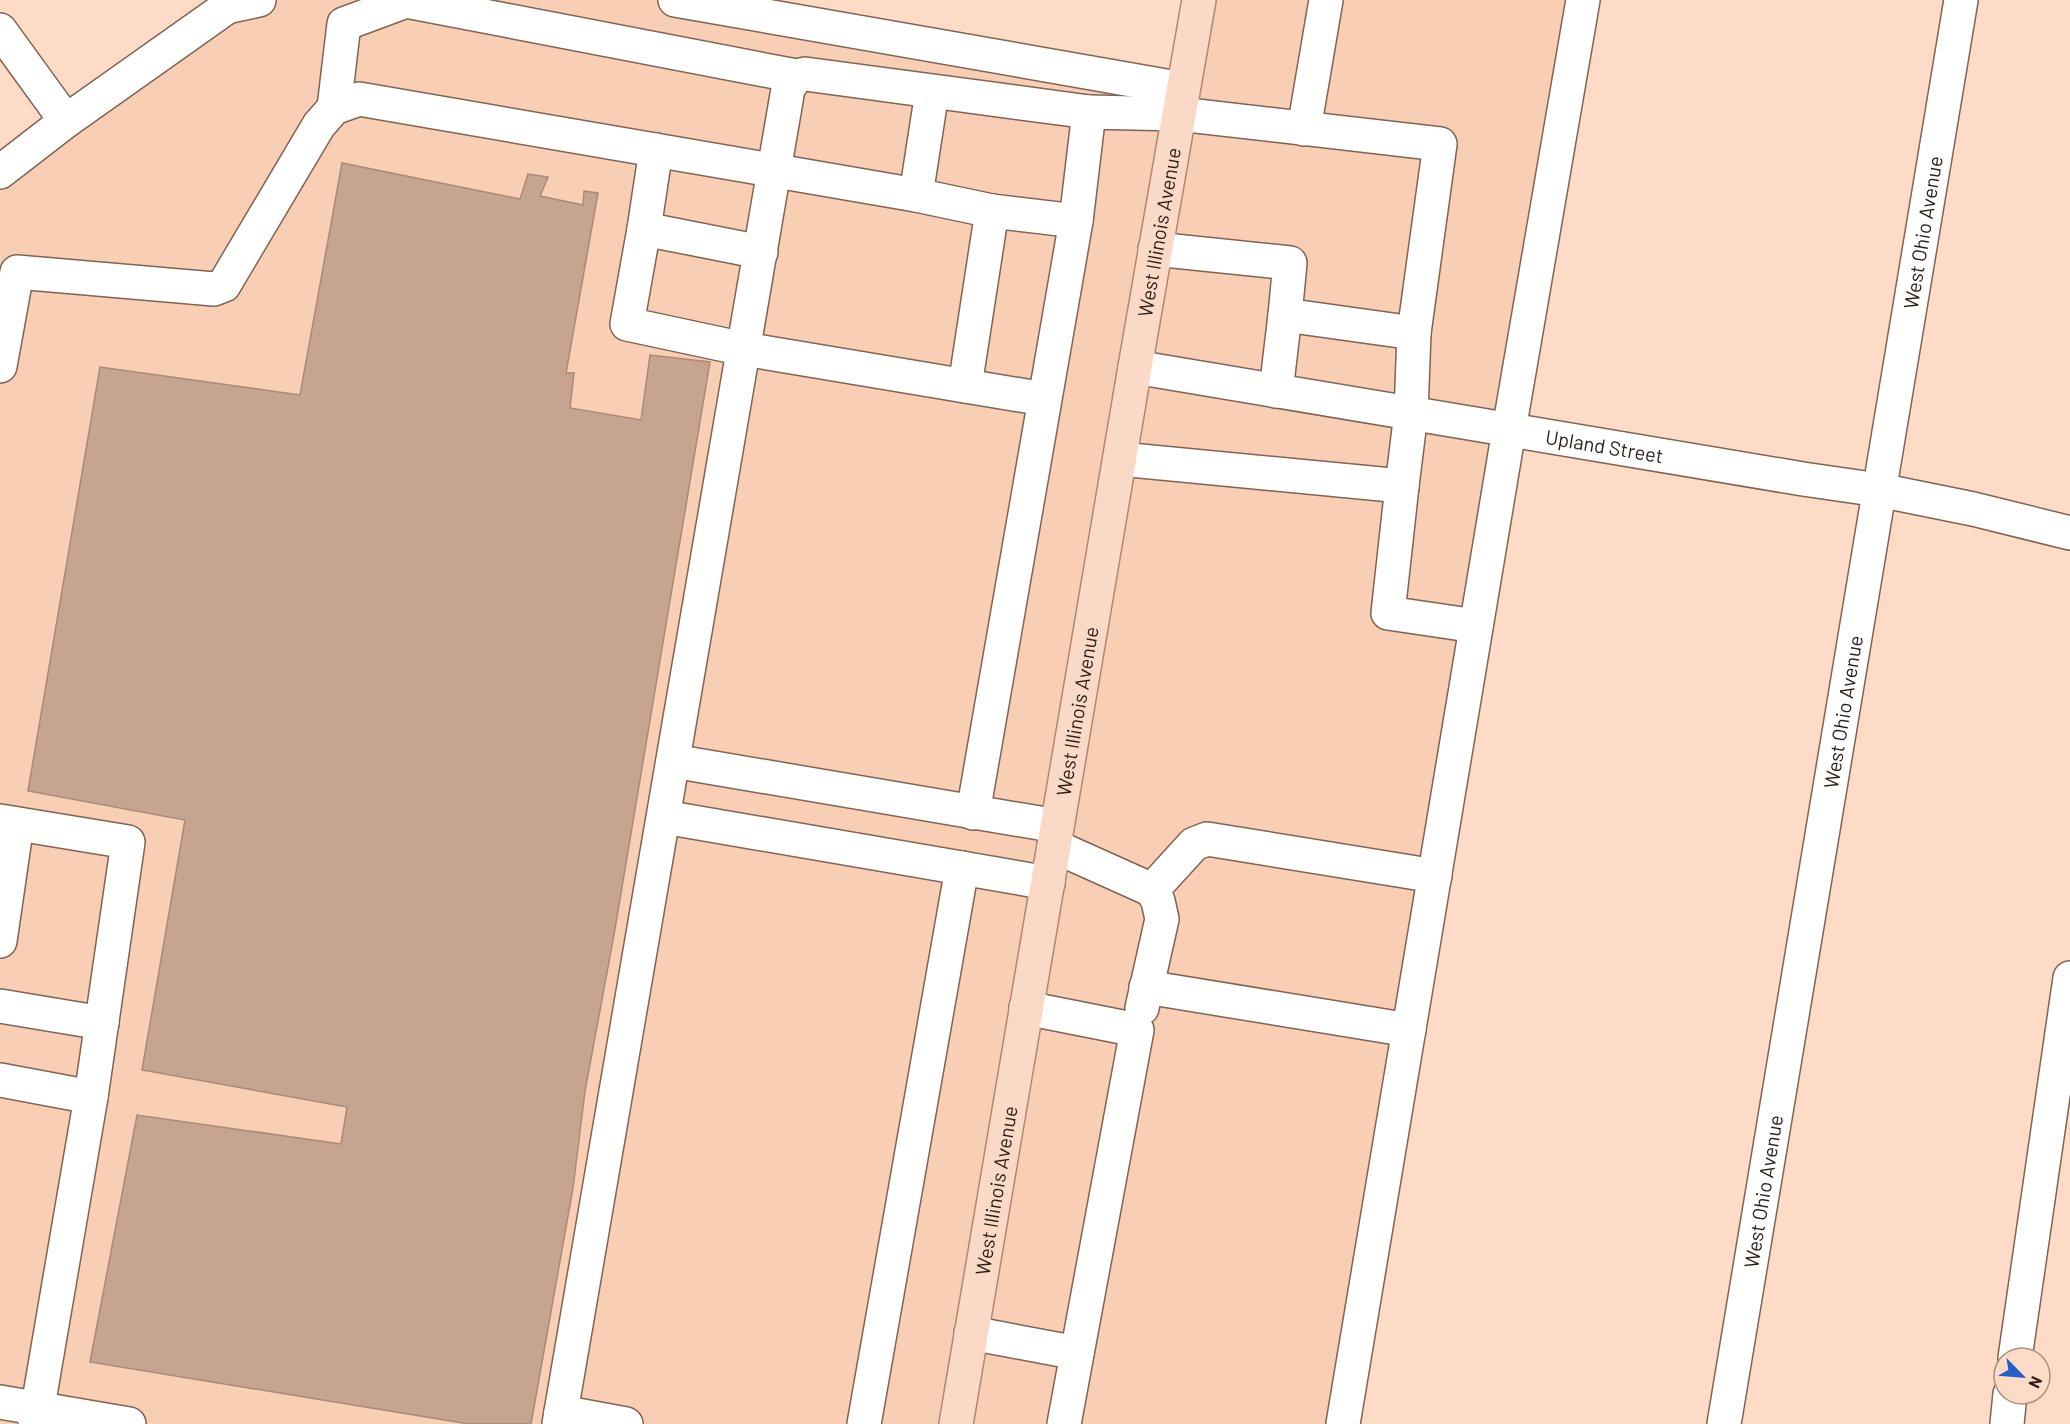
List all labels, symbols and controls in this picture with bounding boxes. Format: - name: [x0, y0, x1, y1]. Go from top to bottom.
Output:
- street label: West Illinois Avenue: [1132, 146, 1185, 319]
- street label: West Ohio Avenue: [1898, 154, 1947, 311]
- street label: Upland Street: [1544, 424, 1665, 467]
- street label: West Illinois Avenue: [1051, 625, 1103, 798]
- street label: West Ohio Avenue: [1818, 633, 1867, 790]
- street label: West Illinois Avenue: [969, 1104, 1022, 1277]
- street label: West Ohio Avenue: [1738, 1113, 1787, 1270]
- north arrow: [1992, 1346, 2052, 1406]
- text: N: [2025, 1374, 2047, 1391]

